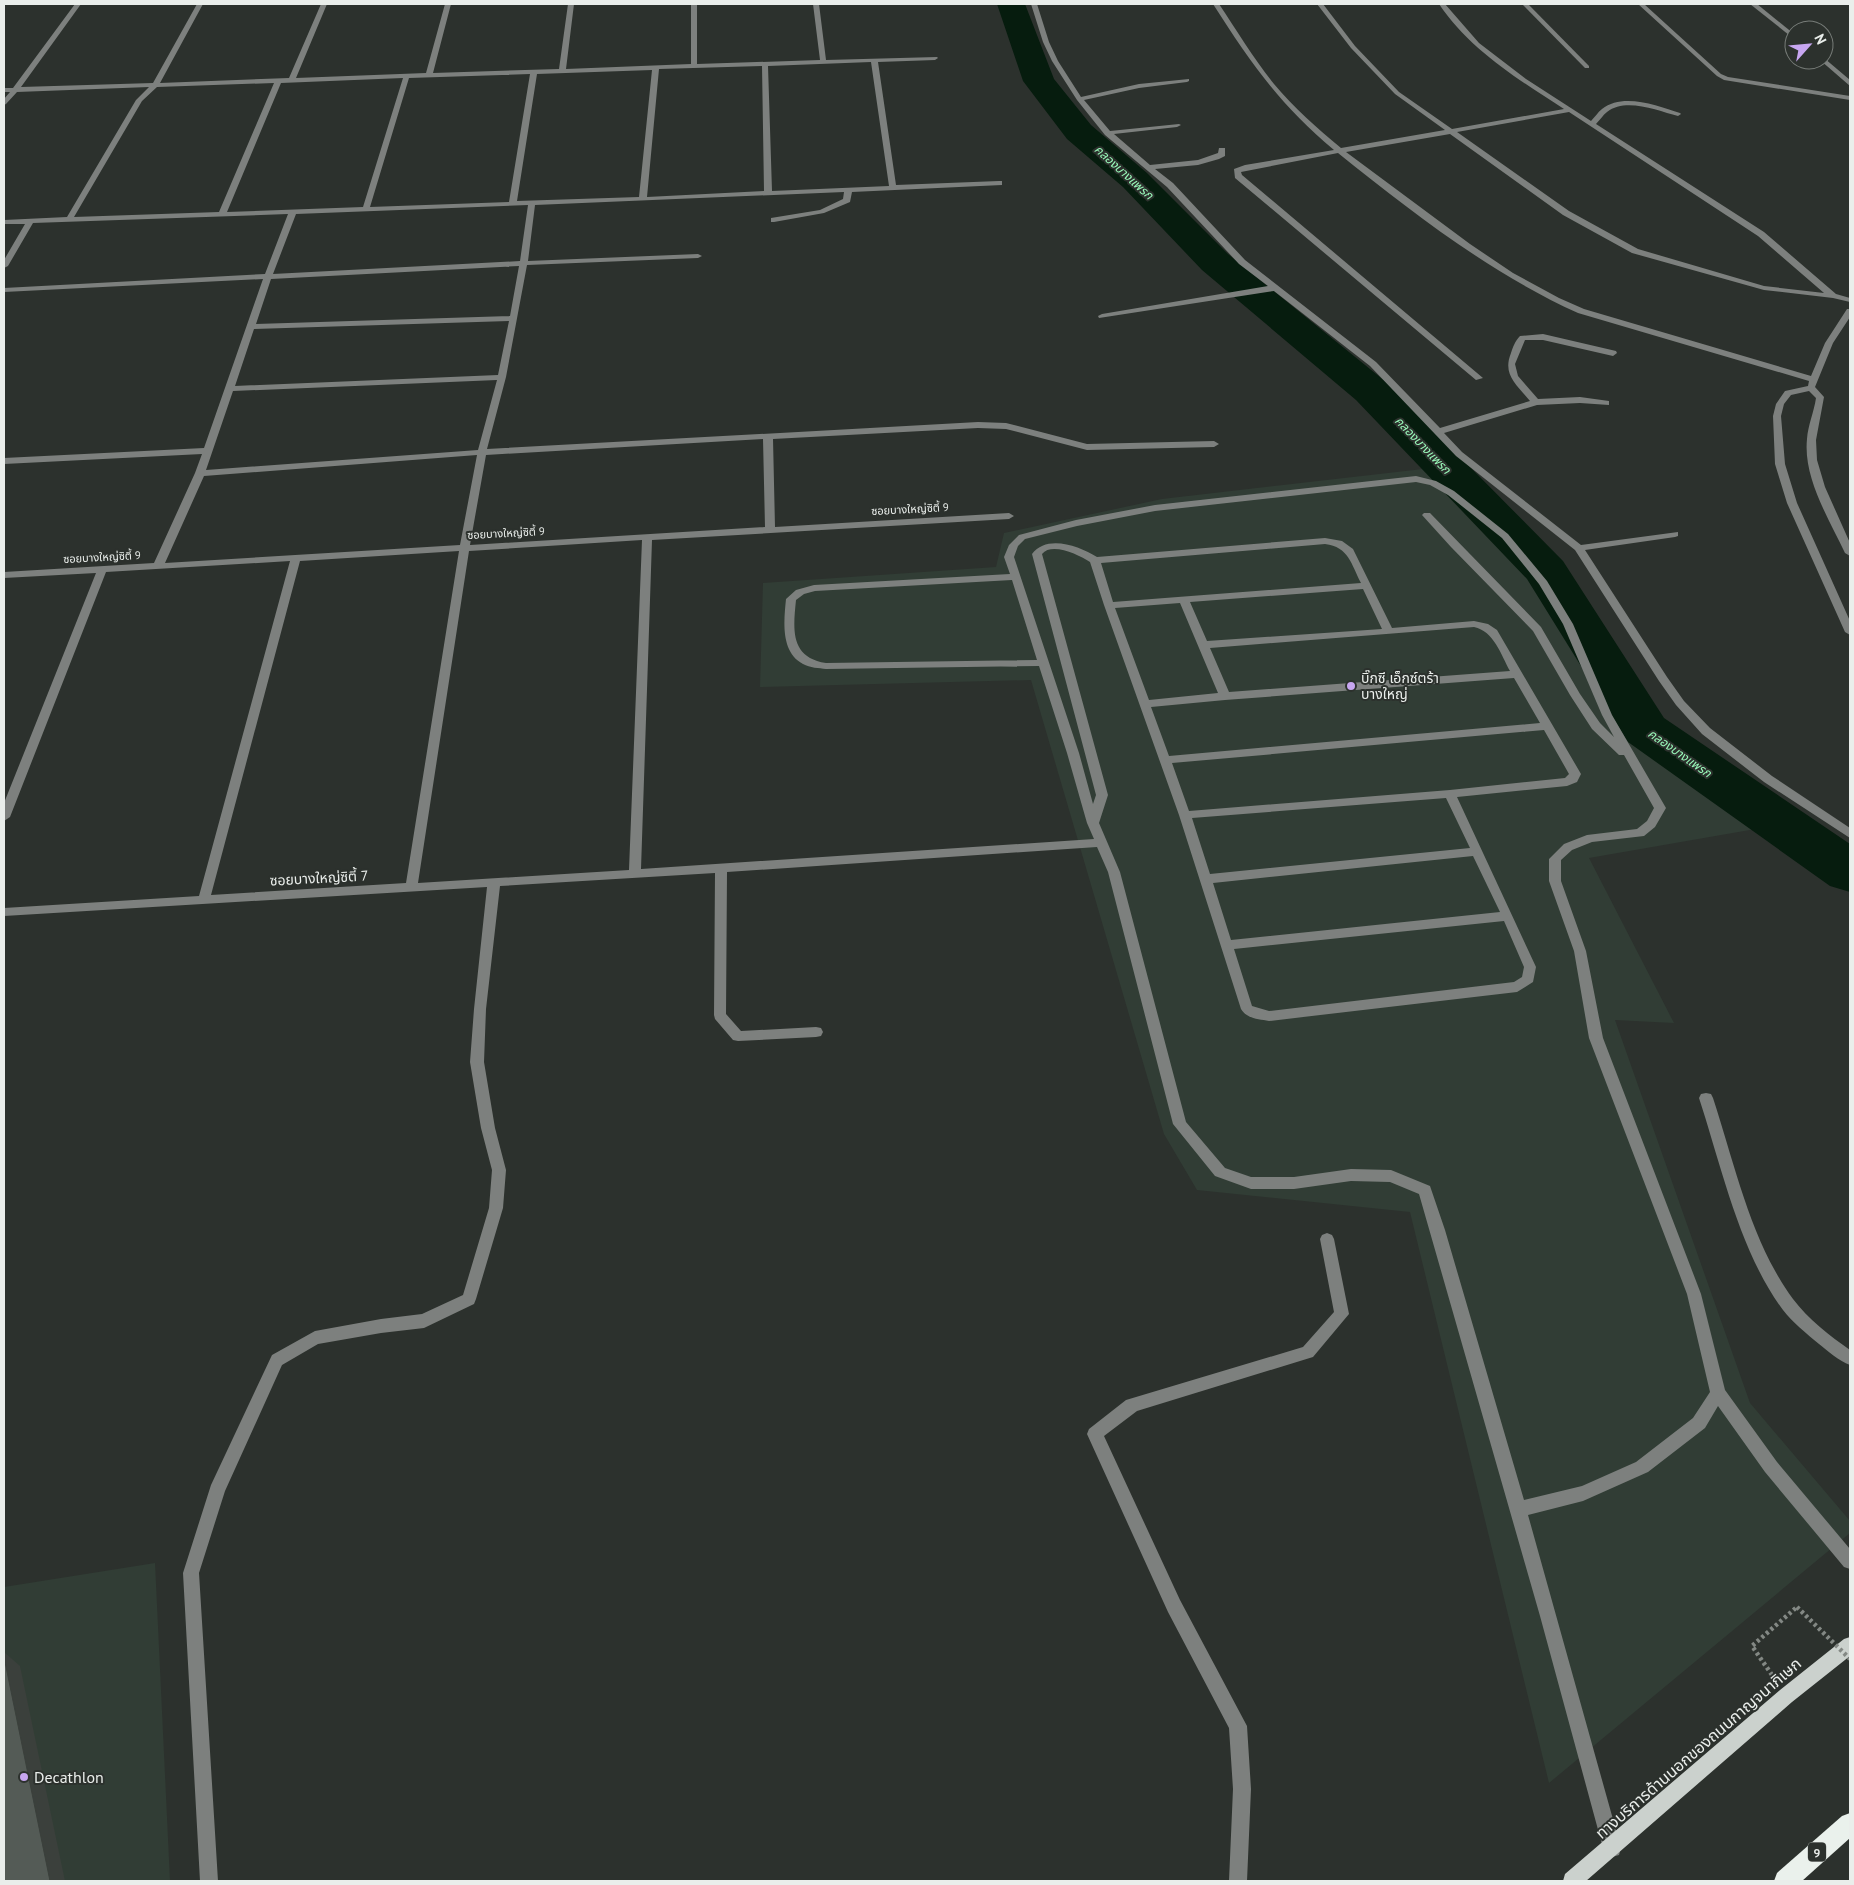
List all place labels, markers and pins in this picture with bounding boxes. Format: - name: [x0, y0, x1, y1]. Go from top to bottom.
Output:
- place label: บิ๊กซี เอ็กซ์ตร้า บางใหญ่: [1361, 669, 1439, 703]
- marker: บิ๊กซี เอ็กซ์ตร้า บางใหญ่: [1345, 680, 1357, 692]
- place label: Decathlon: [34, 1767, 104, 1787]
- marker: Decathlon: [18, 1771, 30, 1783]

